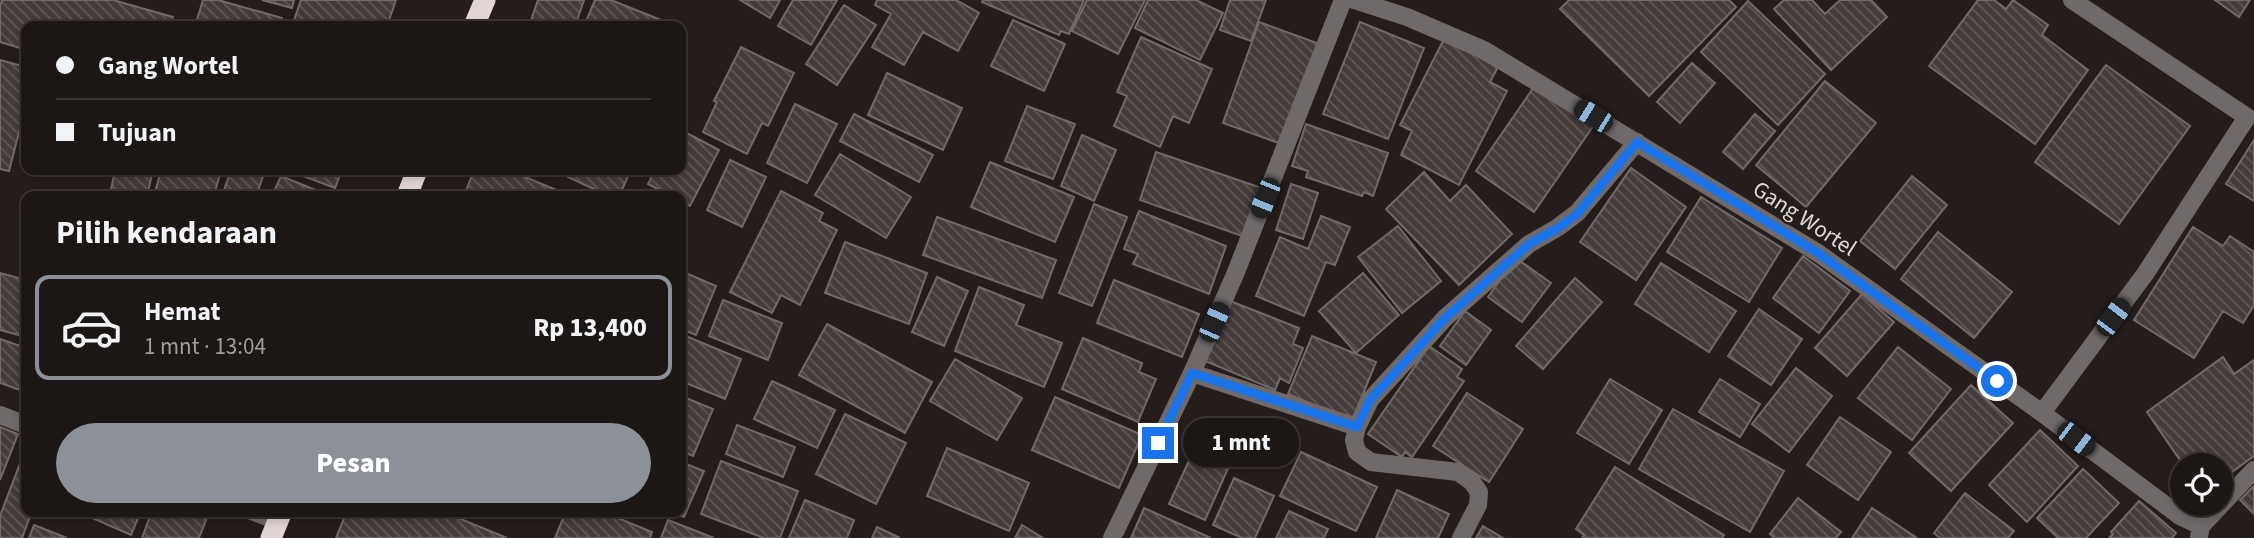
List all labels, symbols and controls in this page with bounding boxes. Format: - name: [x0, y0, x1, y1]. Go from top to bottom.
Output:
- text: Gang Wortel: [98, 47, 239, 84]
- car: [1570, 96, 1617, 136]
- text: Tujuan: [98, 114, 177, 151]
- street label: Gang Wortel: [1746, 172, 1863, 264]
- car: [1248, 175, 1283, 221]
- text: Pilih kendaraan: [56, 210, 277, 256]
- text: Hemat: [144, 293, 220, 330]
- car: [2092, 294, 2135, 340]
- icon: car: [60, 296, 123, 359]
- car: [1196, 299, 1233, 345]
- text: Rp 13,400: [533, 309, 647, 346]
- text: 1 mnt · 13:04: [144, 330, 266, 363]
- route start: [1981, 365, 2013, 397]
- callout: 1 mnt: [1182, 418, 1298, 467]
- car: [2053, 418, 2100, 460]
- button: Pesan: [56, 423, 651, 503]
- text: 1 mnt: [1212, 426, 1271, 459]
- route end: [1142, 427, 1174, 459]
- map controls: [2170, 453, 2233, 516]
- button: locate: [2170, 453, 2233, 516]

